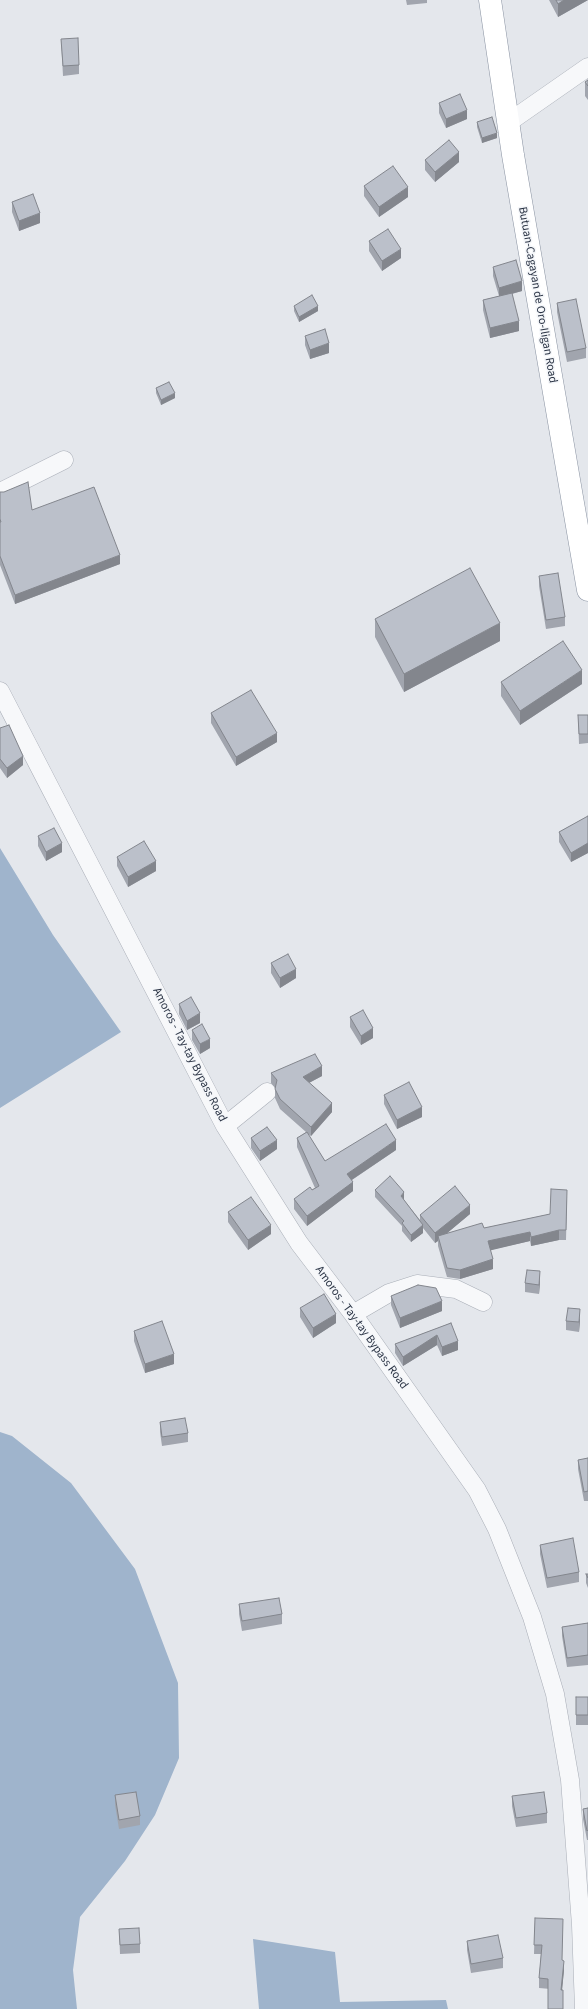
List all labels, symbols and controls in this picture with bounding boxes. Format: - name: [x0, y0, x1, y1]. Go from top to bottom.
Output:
- street label: Butuan-Cagayan de Oro-Iligan Road: [514, 206, 560, 384]
- street label: Amoros - Tay-tay Bypass Road: [149, 985, 229, 1125]
- street label: Amoros - Tay-tay Bypass Road: [311, 1264, 411, 1392]

